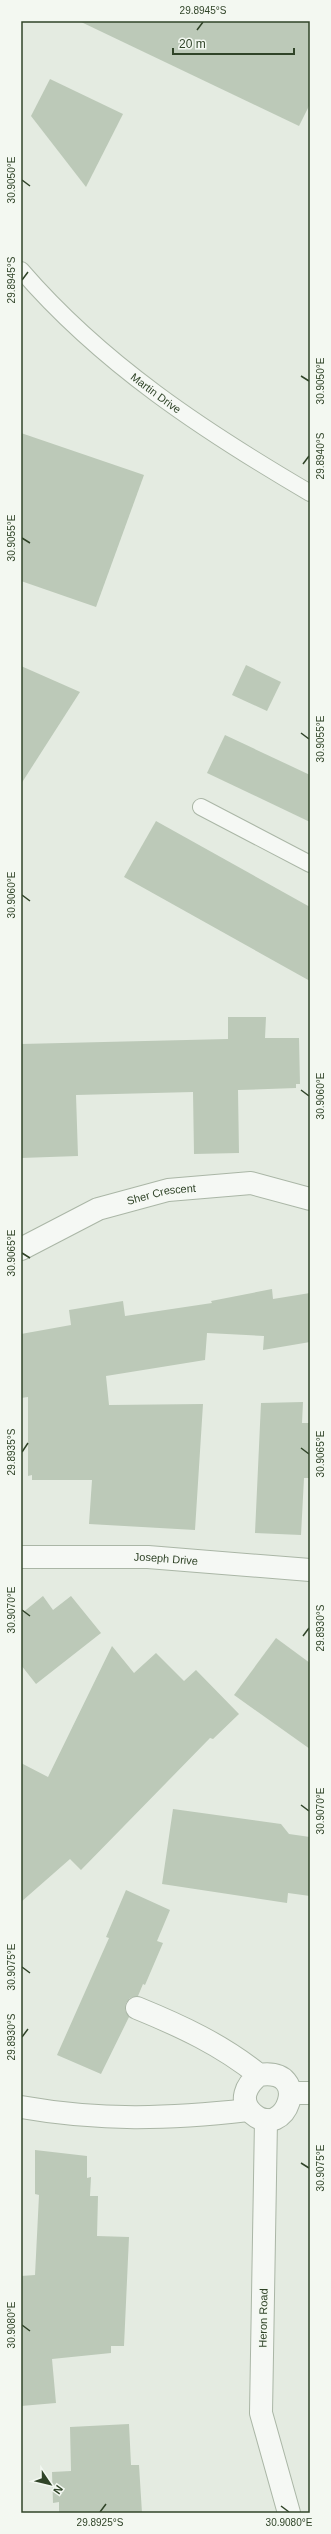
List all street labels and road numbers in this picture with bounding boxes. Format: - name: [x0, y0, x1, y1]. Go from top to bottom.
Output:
- street label: Martin Drive: [129, 371, 183, 416]
- street label: Sher Crescent: [125, 1182, 196, 1207]
- street label: Joseph Drive: [134, 1551, 198, 1567]
- street label: Heron Road: [256, 2288, 270, 2348]

